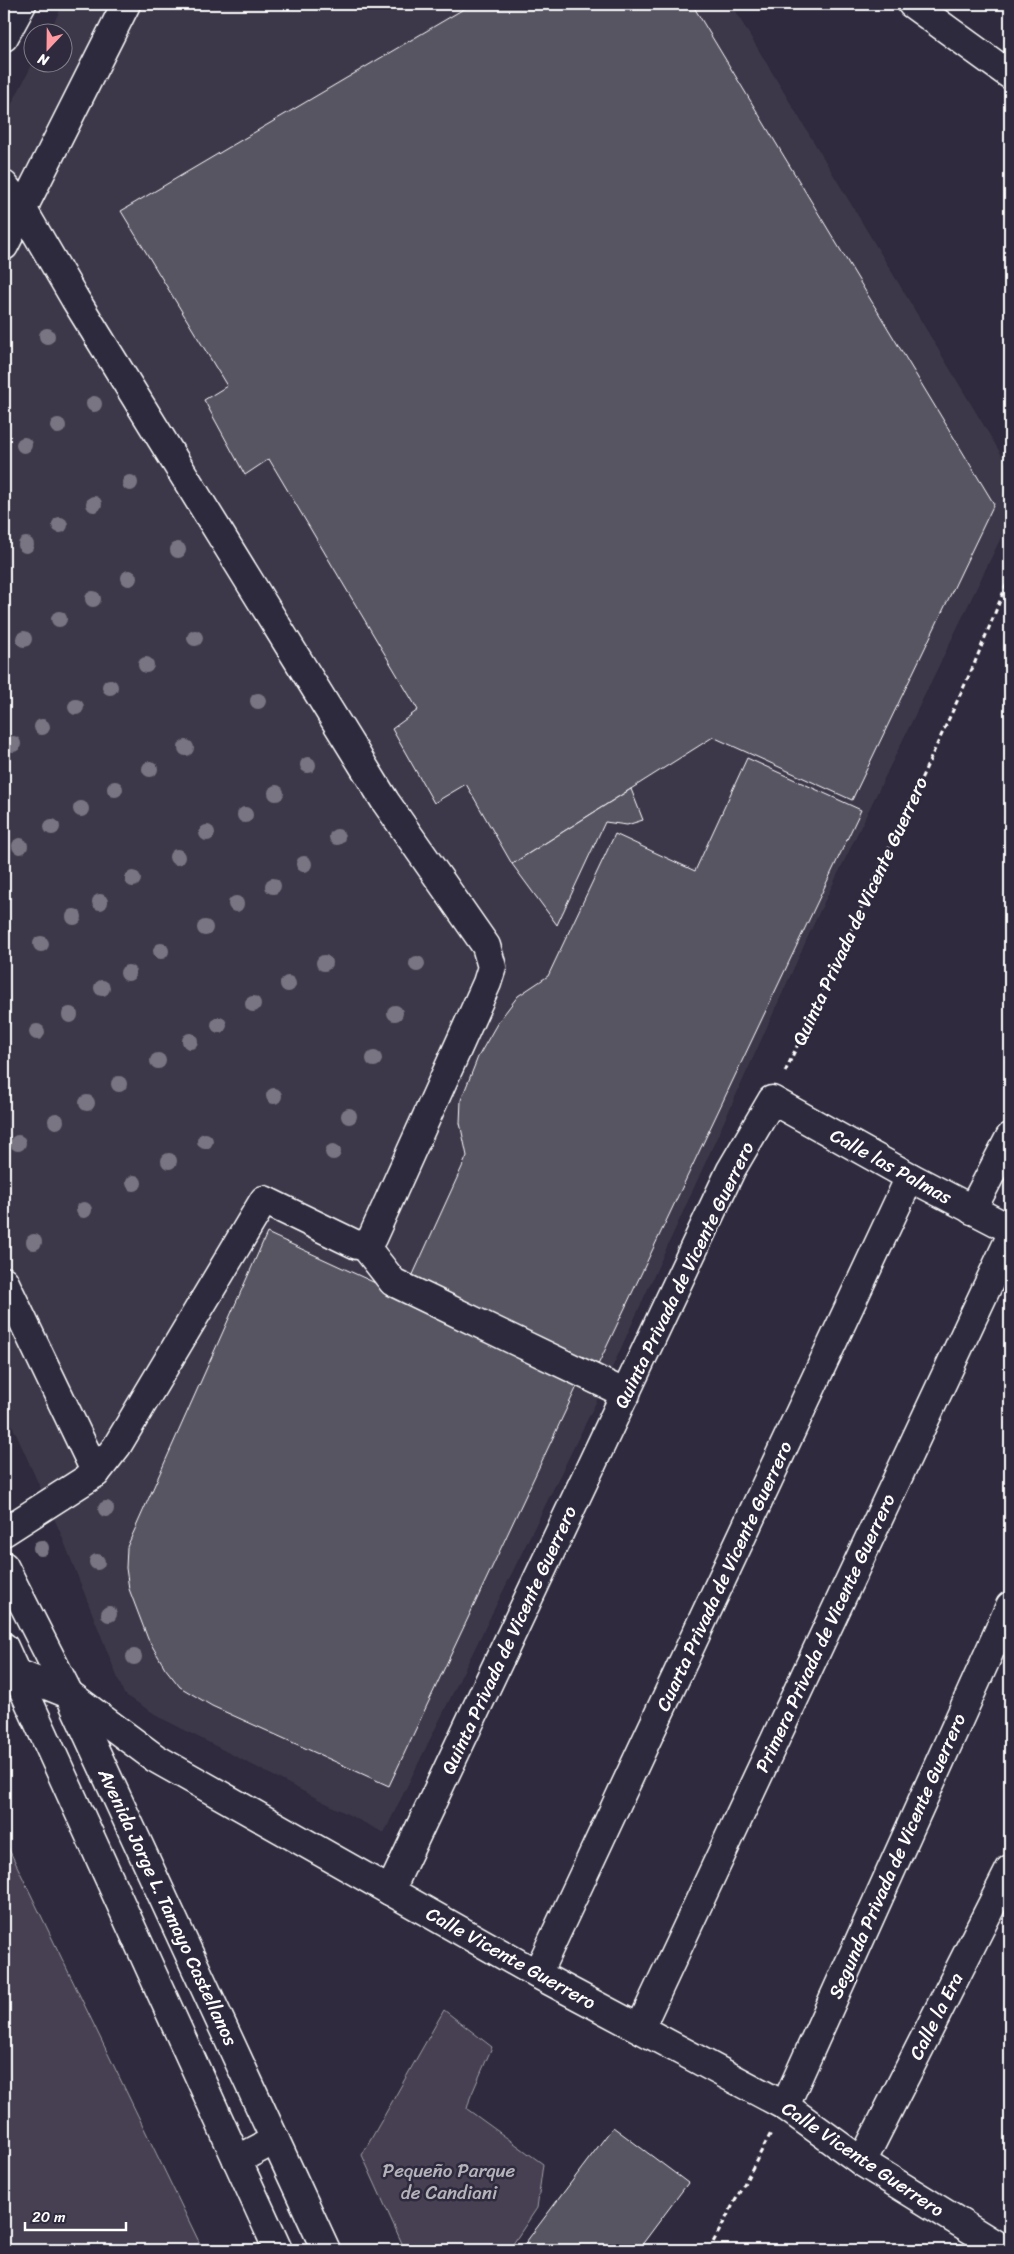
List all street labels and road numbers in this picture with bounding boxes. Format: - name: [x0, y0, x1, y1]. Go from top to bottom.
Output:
- street label: Quinta Privada de Vicente Guerrero: [783, 771, 937, 1051]
- street label: Calle las Palmas: [824, 1119, 958, 1213]
- street label: Quinta Privada de Vicente Guerrero: [605, 1136, 763, 1414]
- street label: Cuarta Privada de Vicente Guerrero: [647, 1435, 801, 1717]
- street label: Primera Privada de Vicente Guerrero: [746, 1488, 904, 1778]
- street label: Quinta Privada de Vicente Guerrero: [432, 1500, 586, 1780]
- street label: Segunda Privada de Vicente Guerrero: [819, 1708, 975, 2004]
- street label: Avenida Jorge L. Tamayo Castellanos: [89, 1762, 247, 2052]
- street label: Calle Vicente Guerrero: [420, 1897, 602, 2019]
- street label: Calle la Era: [900, 1966, 972, 2066]
- street label: Calle Vicente Guerrero: [775, 2092, 951, 2226]

